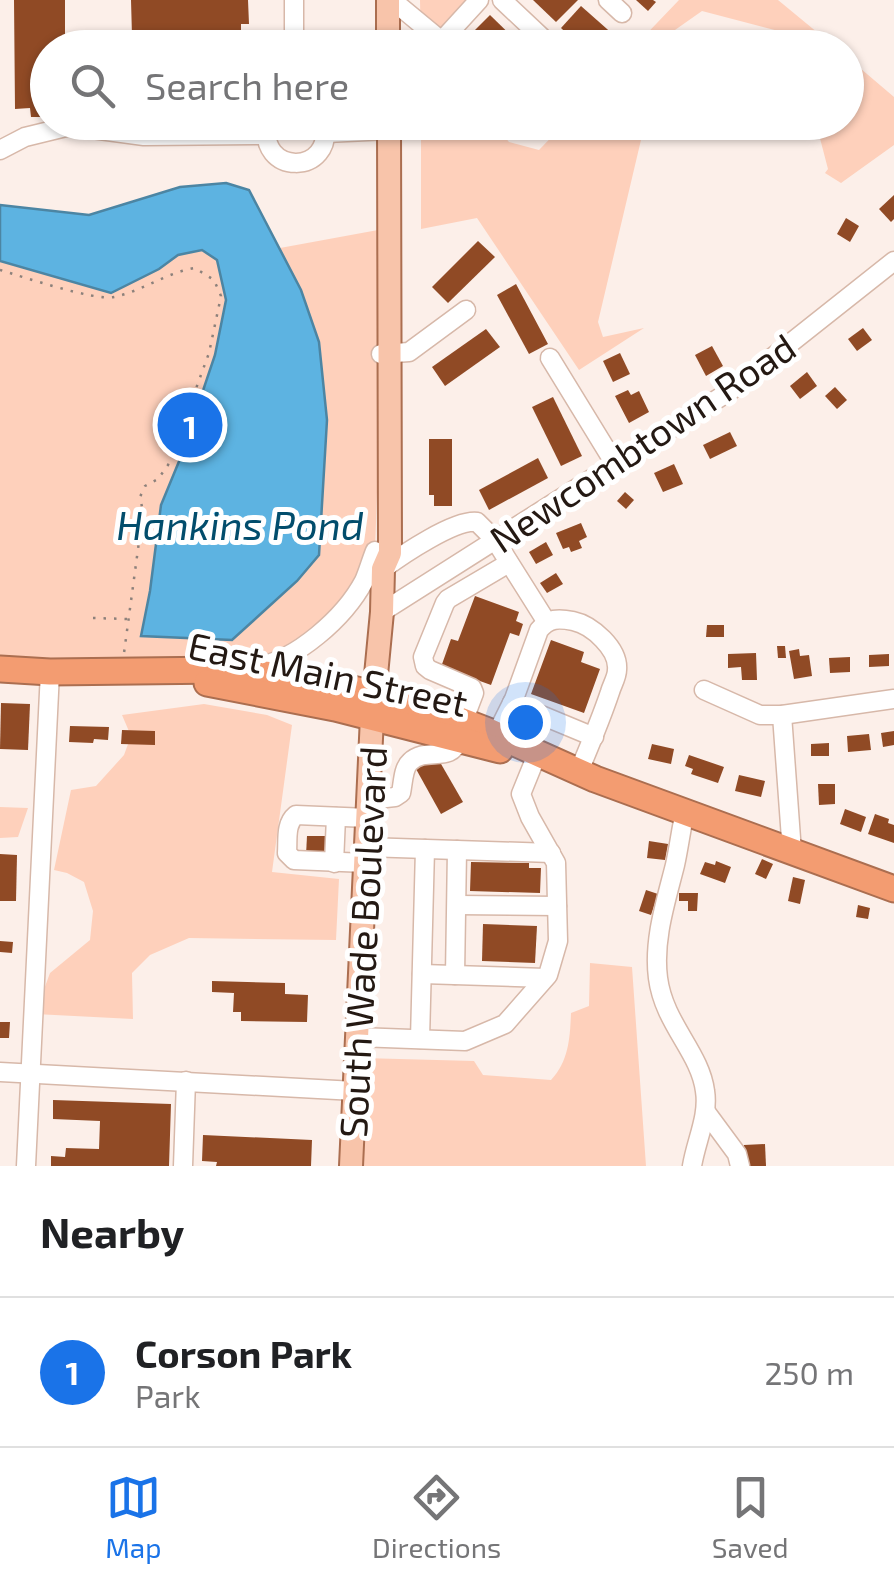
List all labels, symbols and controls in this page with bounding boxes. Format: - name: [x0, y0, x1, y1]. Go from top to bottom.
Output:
- search box: [30, 30, 864, 140]
- icon: search: [65, 58, 120, 113]
- text: Search here: [145, 62, 349, 108]
- street label: Newcombtown Road: [481, 323, 803, 561]
- pin: 1: [158, 388, 222, 462]
- water label: Hankins Pond: [116, 500, 364, 548]
- street label: East Main Street: [184, 621, 472, 725]
- your location: [500, 697, 551, 748]
- street label: South Wade Boulevard: [329, 745, 395, 1139]
- text: Nearby: [40, 1206, 184, 1256]
- text: Corson Park: [135, 1330, 352, 1376]
- text: 1: [66, 1353, 79, 1391]
- text: 250 m: [764, 1353, 854, 1391]
- text: Park: [135, 1376, 200, 1414]
- tab: Map: [105, 1470, 161, 1564]
- tab: Directions: [372, 1470, 501, 1564]
- tab: Saved: [712, 1470, 789, 1564]

